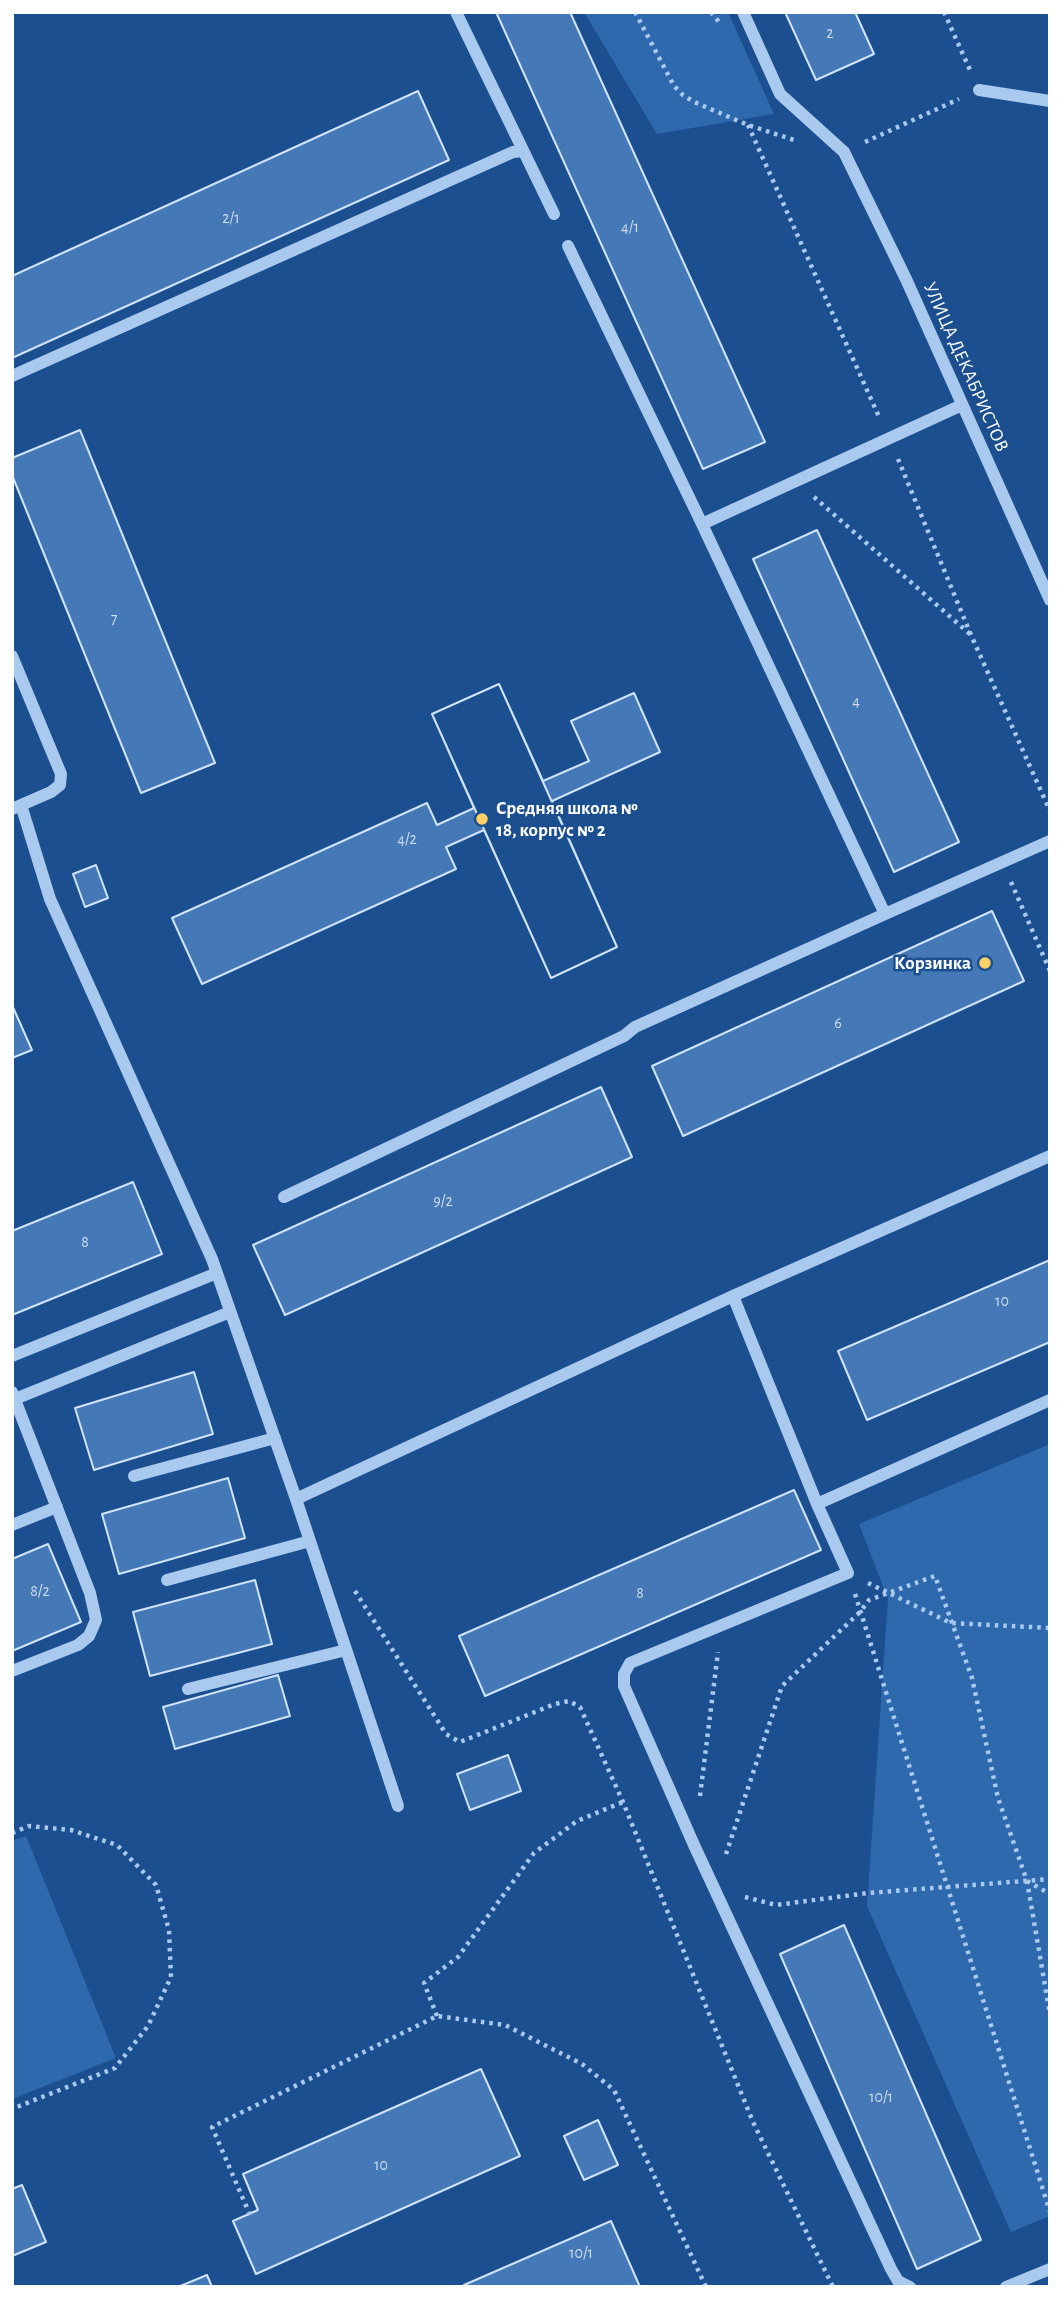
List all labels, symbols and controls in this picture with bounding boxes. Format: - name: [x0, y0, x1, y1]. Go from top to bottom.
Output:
- house number: 2: [826, 23, 834, 43]
- house number: 2/1: [222, 208, 240, 228]
- house number: 4/1: [621, 217, 639, 237]
- street label: УЛИЦА ДЕКАБРИСТОВ: [918, 279, 1014, 455]
- house number: 7: [111, 609, 117, 629]
- house number: 4: [852, 691, 860, 711]
- place label: Средняя школа № 18, корпус № 2: [496, 797, 638, 841]
- marker: Средняя школа № 18, корпус № 2: [474, 811, 490, 827]
- house number: 4/2: [397, 829, 417, 849]
- place label: Корзинка: [894, 952, 971, 974]
- marker: Корзинка: [977, 955, 993, 971]
- house number: 6: [834, 1013, 842, 1033]
- house number: 9/2: [433, 1191, 453, 1211]
- house number: 8: [81, 1232, 89, 1252]
- house number: 10: [995, 1291, 1009, 1311]
- house number: 8/2: [30, 1581, 50, 1601]
- house number: 8: [636, 1583, 644, 1603]
- house number: 10/1: [869, 2087, 893, 2107]
- house number: 10: [374, 2155, 388, 2175]
- house number: 10/1: [569, 2243, 593, 2263]

